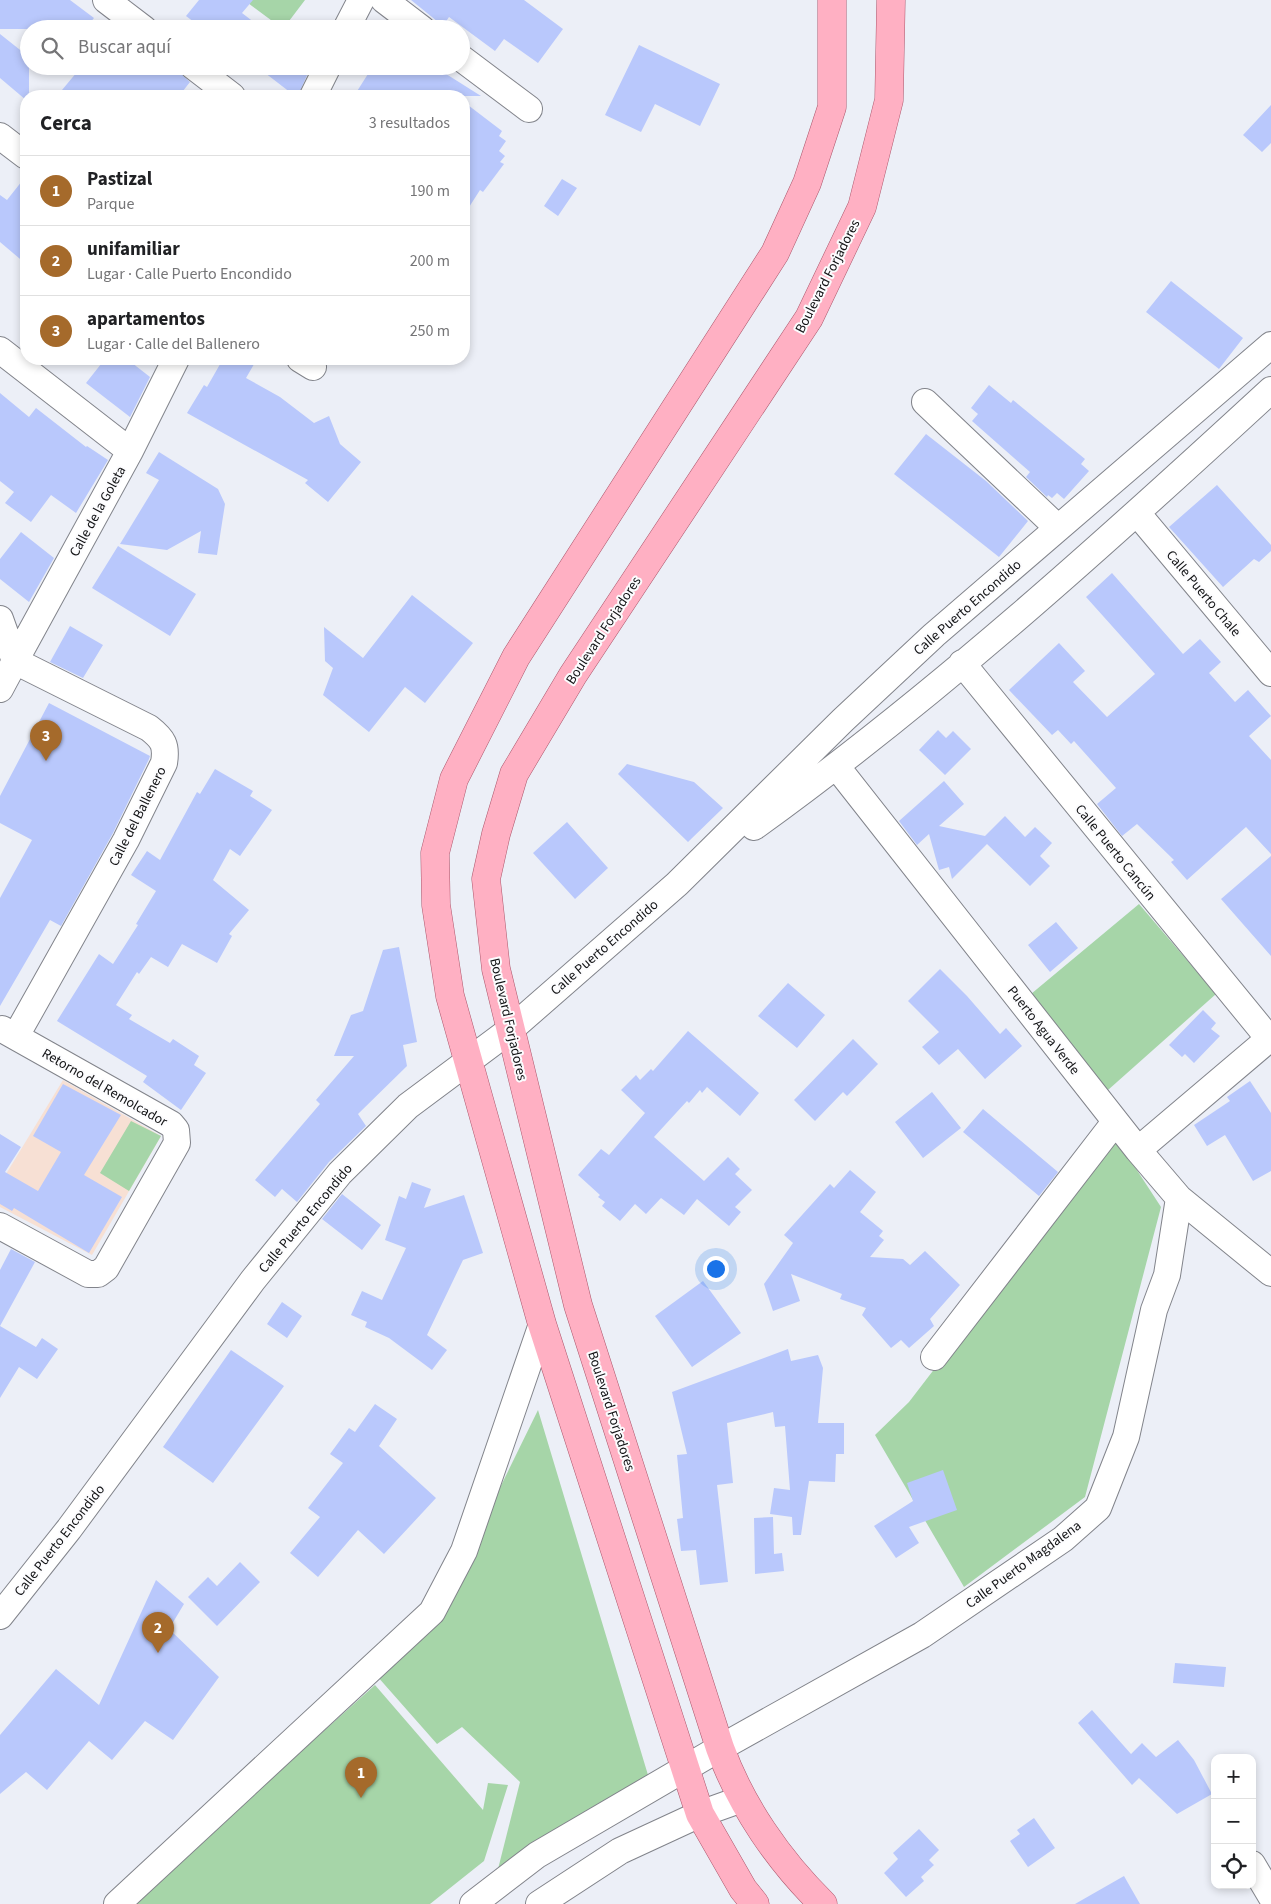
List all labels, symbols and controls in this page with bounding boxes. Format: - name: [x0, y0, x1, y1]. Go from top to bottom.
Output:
- search box: [20, 20, 470, 75]
- icon: search: [38, 34, 66, 62]
- text: Buscar aquí: [78, 34, 171, 61]
- text: Cerca: [40, 108, 92, 138]
- text: 3 resultados: [369, 112, 450, 134]
- text: Pastizal: [87, 166, 152, 193]
- text: 1: [52, 180, 60, 202]
- text: 190 m: [410, 180, 450, 202]
- text: Parque: [87, 193, 134, 215]
- street label: Boulevard Forjadores: [791, 216, 865, 337]
- text: unifamiliar: [87, 236, 180, 263]
- text: 2: [52, 250, 60, 272]
- text: 200 m: [410, 250, 450, 272]
- text: Lugar · Calle Puerto Encondido: [87, 263, 292, 285]
- text: apartamentos: [87, 306, 205, 333]
- text: 3: [52, 320, 60, 342]
- text: 250 m: [410, 320, 450, 342]
- text: Lugar · Calle del Ballenero: [87, 333, 260, 355]
- street label: Calle de la Goleta: [65, 462, 131, 560]
- street label: Calle Puerto Chale: [1161, 546, 1245, 641]
- street label: Calle Puerto Encondido: [909, 555, 1026, 660]
- street label: Boulevard Forjadores: [561, 572, 646, 688]
- pin: 3: [30, 720, 62, 761]
- street label: Calle del Ballenero: [104, 763, 172, 870]
- street label: Calle Puerto Cancún: [1070, 800, 1160, 905]
- street label: Calle Puerto Encondido: [546, 895, 663, 1000]
- street label: Boulevard Forjadores: [484, 956, 532, 1083]
- street label: Puerto Agua Verde: [1002, 982, 1084, 1079]
- street label: Retorno del Remolcador: [38, 1044, 171, 1132]
- street label: Calle Puerto Encondido: [254, 1160, 358, 1278]
- your location: [703, 1256, 729, 1282]
- street label: Boulevard Forjadores: [582, 1349, 640, 1474]
- street label: Calle Puerto Encondido: [10, 1480, 110, 1601]
- street label: Calle Puerto Magdalena: [962, 1516, 1085, 1614]
- pin: 2: [142, 1612, 174, 1653]
- map controls: [1211, 1754, 1256, 1889]
- button: +: [1211, 1754, 1256, 1799]
- pin: 1: [345, 1757, 377, 1798]
- button: −: [1211, 1799, 1256, 1844]
- button: locate: [1211, 1844, 1256, 1889]

